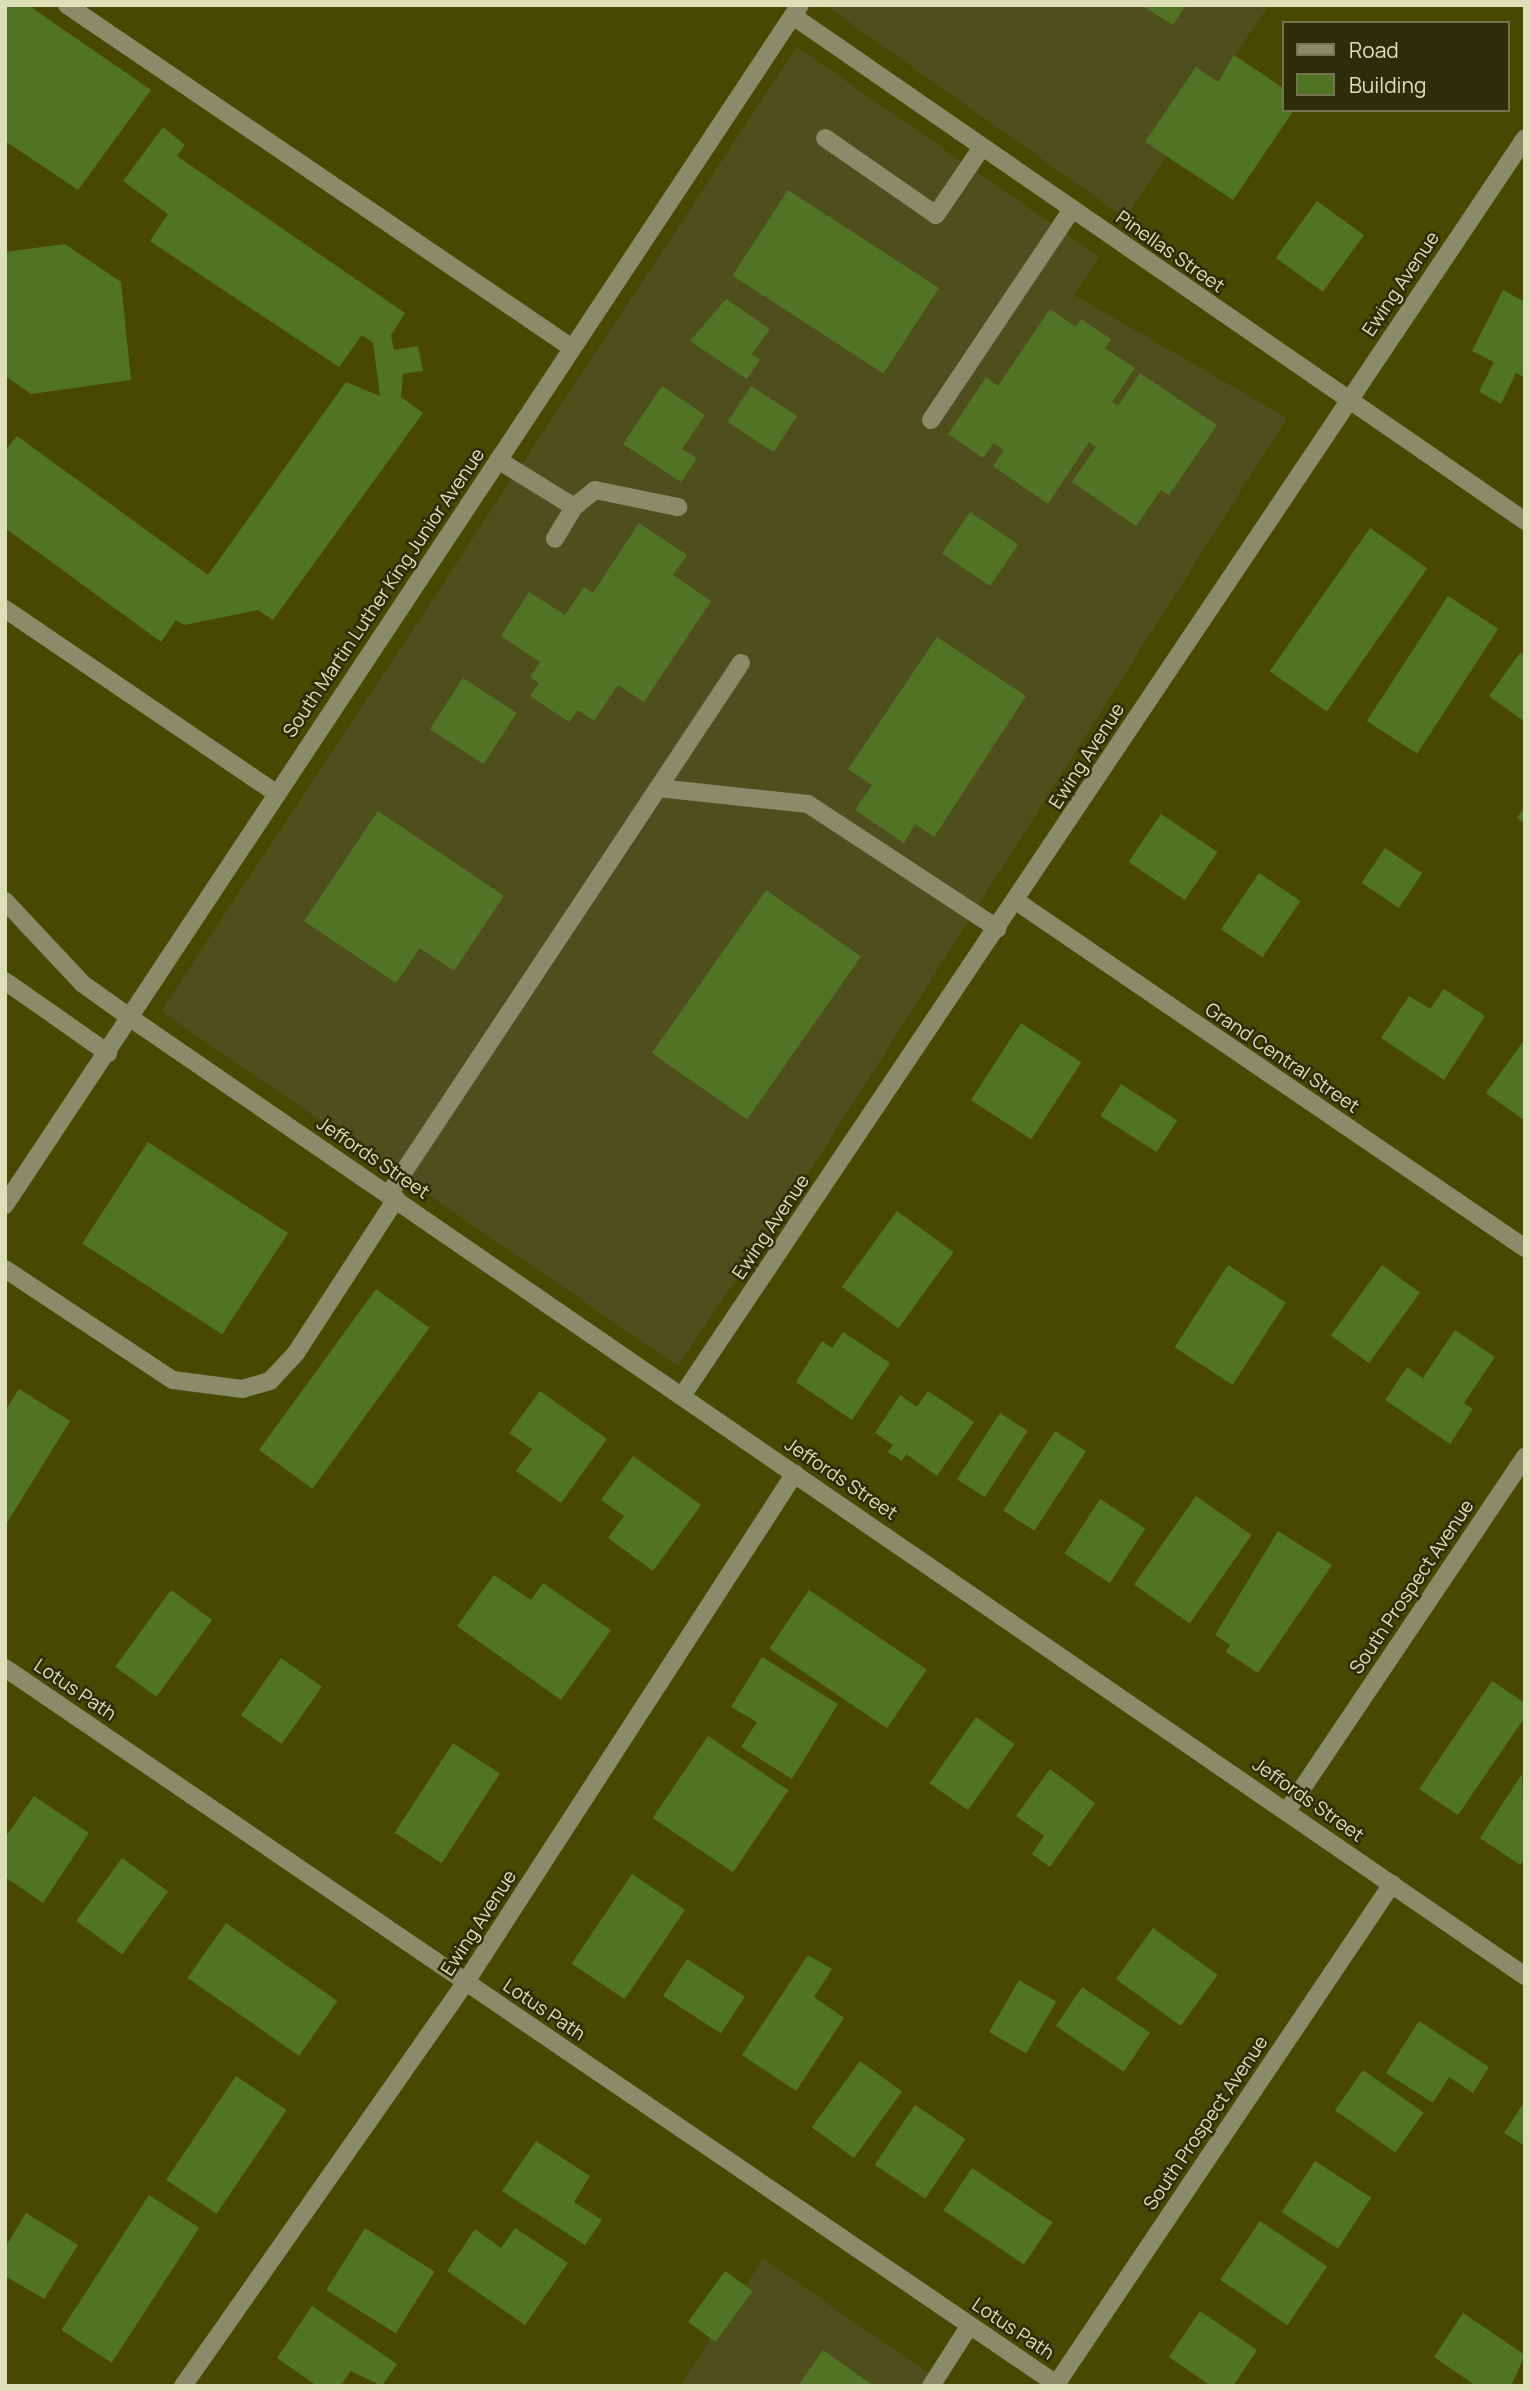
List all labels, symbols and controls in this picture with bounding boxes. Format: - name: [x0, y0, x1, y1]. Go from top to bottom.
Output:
- legend: [1282, 21, 1509, 112]
- text: Road: [1349, 36, 1399, 64]
- text: Building: [1349, 71, 1426, 99]
- street label: Pinellas Street: [1111, 206, 1229, 298]
- street label: Ewing Avenue: [1358, 227, 1444, 341]
- street label: South Martin Luther King Junior Avenue: [278, 444, 490, 742]
- street label: Ewing Avenue: [1044, 699, 1130, 813]
- street label: Grand Central Street: [1201, 998, 1363, 1118]
- street label: Jeffords Street: [312, 1112, 434, 1204]
- street label: Ewing Avenue: [728, 1170, 814, 1284]
- street label: Jeffords Street: [780, 1433, 902, 1525]
- street label: South Prospect Avenue: [1345, 1495, 1479, 1679]
- street label: Lotus Path: [30, 1654, 120, 1726]
- street label: Jeffords Street: [1248, 1753, 1368, 1847]
- street label: Ewing Avenue: [436, 1866, 522, 1980]
- street label: Lotus Path: [499, 1974, 589, 2046]
- street label: South Prospect Avenue: [1139, 2031, 1273, 2215]
- street label: Lotus Path: [968, 2293, 1058, 2365]

